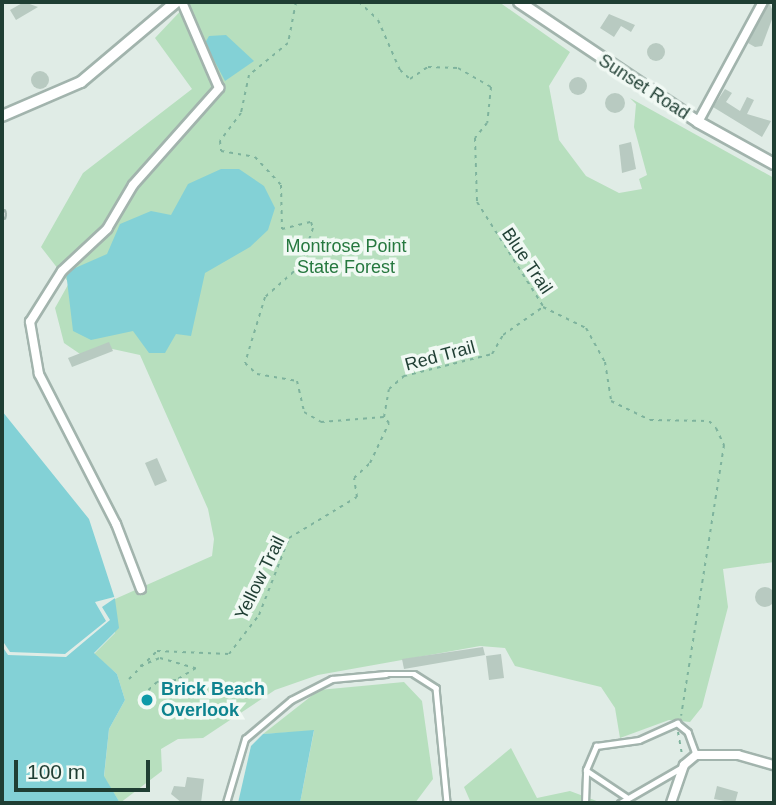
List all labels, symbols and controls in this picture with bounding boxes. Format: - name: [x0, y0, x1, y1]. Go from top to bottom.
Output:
- street label: Sunset Road: [594, 50, 694, 124]
- street label: Blue Trail: [497, 224, 557, 298]
- park label: Montrose Point State Forest: [285, 236, 407, 278]
- street label: Red Trail: [402, 336, 478, 376]
- street label: Yellow Trail: [230, 533, 290, 623]
- place label: Brick Beach Overlook: [161, 679, 265, 722]
- marker: Brick Beach Overlook: [139, 692, 155, 708]
- scale bar: [18, 746, 154, 790]
- text: 100 m: [27, 760, 85, 783]

